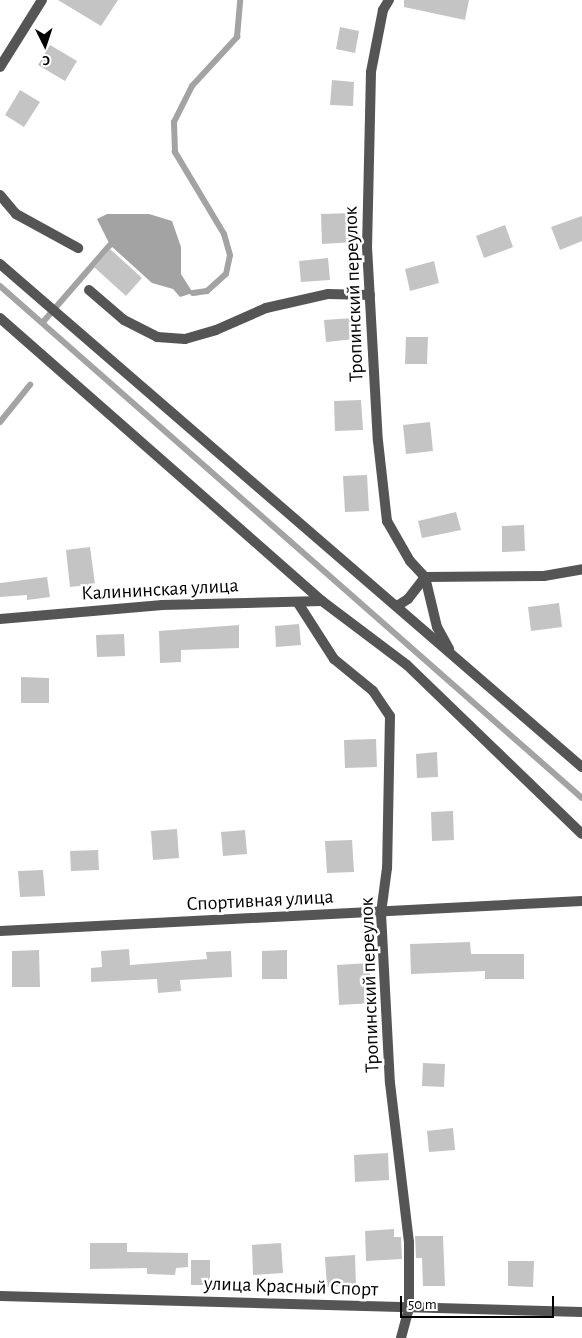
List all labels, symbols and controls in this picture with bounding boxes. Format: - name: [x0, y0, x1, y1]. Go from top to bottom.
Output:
- north arrow: [20, 20, 70, 70]
- text: С: [42, 53, 50, 67]
- street label: Тропинский переулок: [339, 206, 369, 382]
- street label: Калининская улица: [81, 574, 239, 606]
- street label: Спортивная улица: [186, 885, 334, 917]
- street label: Тропинский переулок: [355, 897, 385, 1073]
- street label: улица Красный Спорт: [204, 1272, 378, 1302]
- scale bar: [402, 1286, 556, 1318]
- text: 50 m: [408, 1297, 437, 1312]

